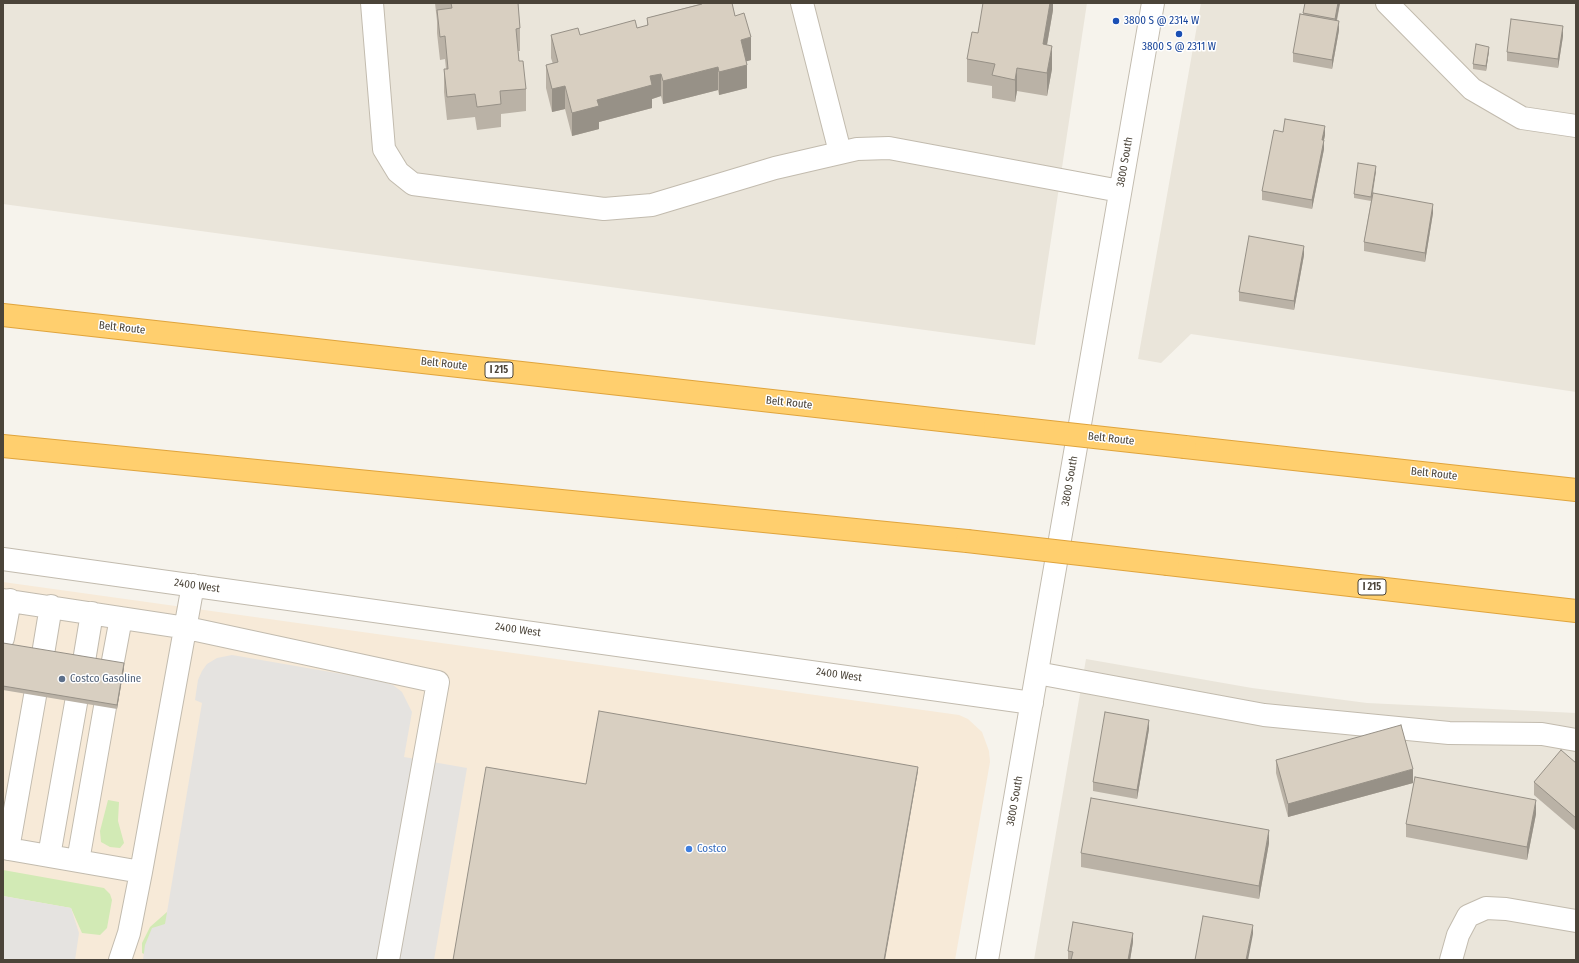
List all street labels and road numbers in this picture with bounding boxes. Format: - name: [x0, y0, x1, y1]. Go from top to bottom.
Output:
- street label: 3800 South: [1114, 136, 1136, 188]
- street label: Belt Route: [98, 319, 146, 337]
- street label: Belt Route: [420, 355, 468, 373]
- road number: I 215: [485, 362, 513, 378]
- street label: Belt Route: [765, 394, 813, 412]
- street label: Belt Route: [1087, 430, 1135, 448]
- street label: 3800 South: [1059, 455, 1081, 507]
- street label: Belt Route: [1410, 465, 1458, 483]
- street label: 2400 West: [173, 576, 221, 596]
- road number: I 215: [1358, 579, 1386, 595]
- street label: 2400 West: [494, 620, 542, 640]
- street label: 2400 West: [815, 665, 863, 685]
- street label: 3800 South: [1004, 775, 1026, 827]

